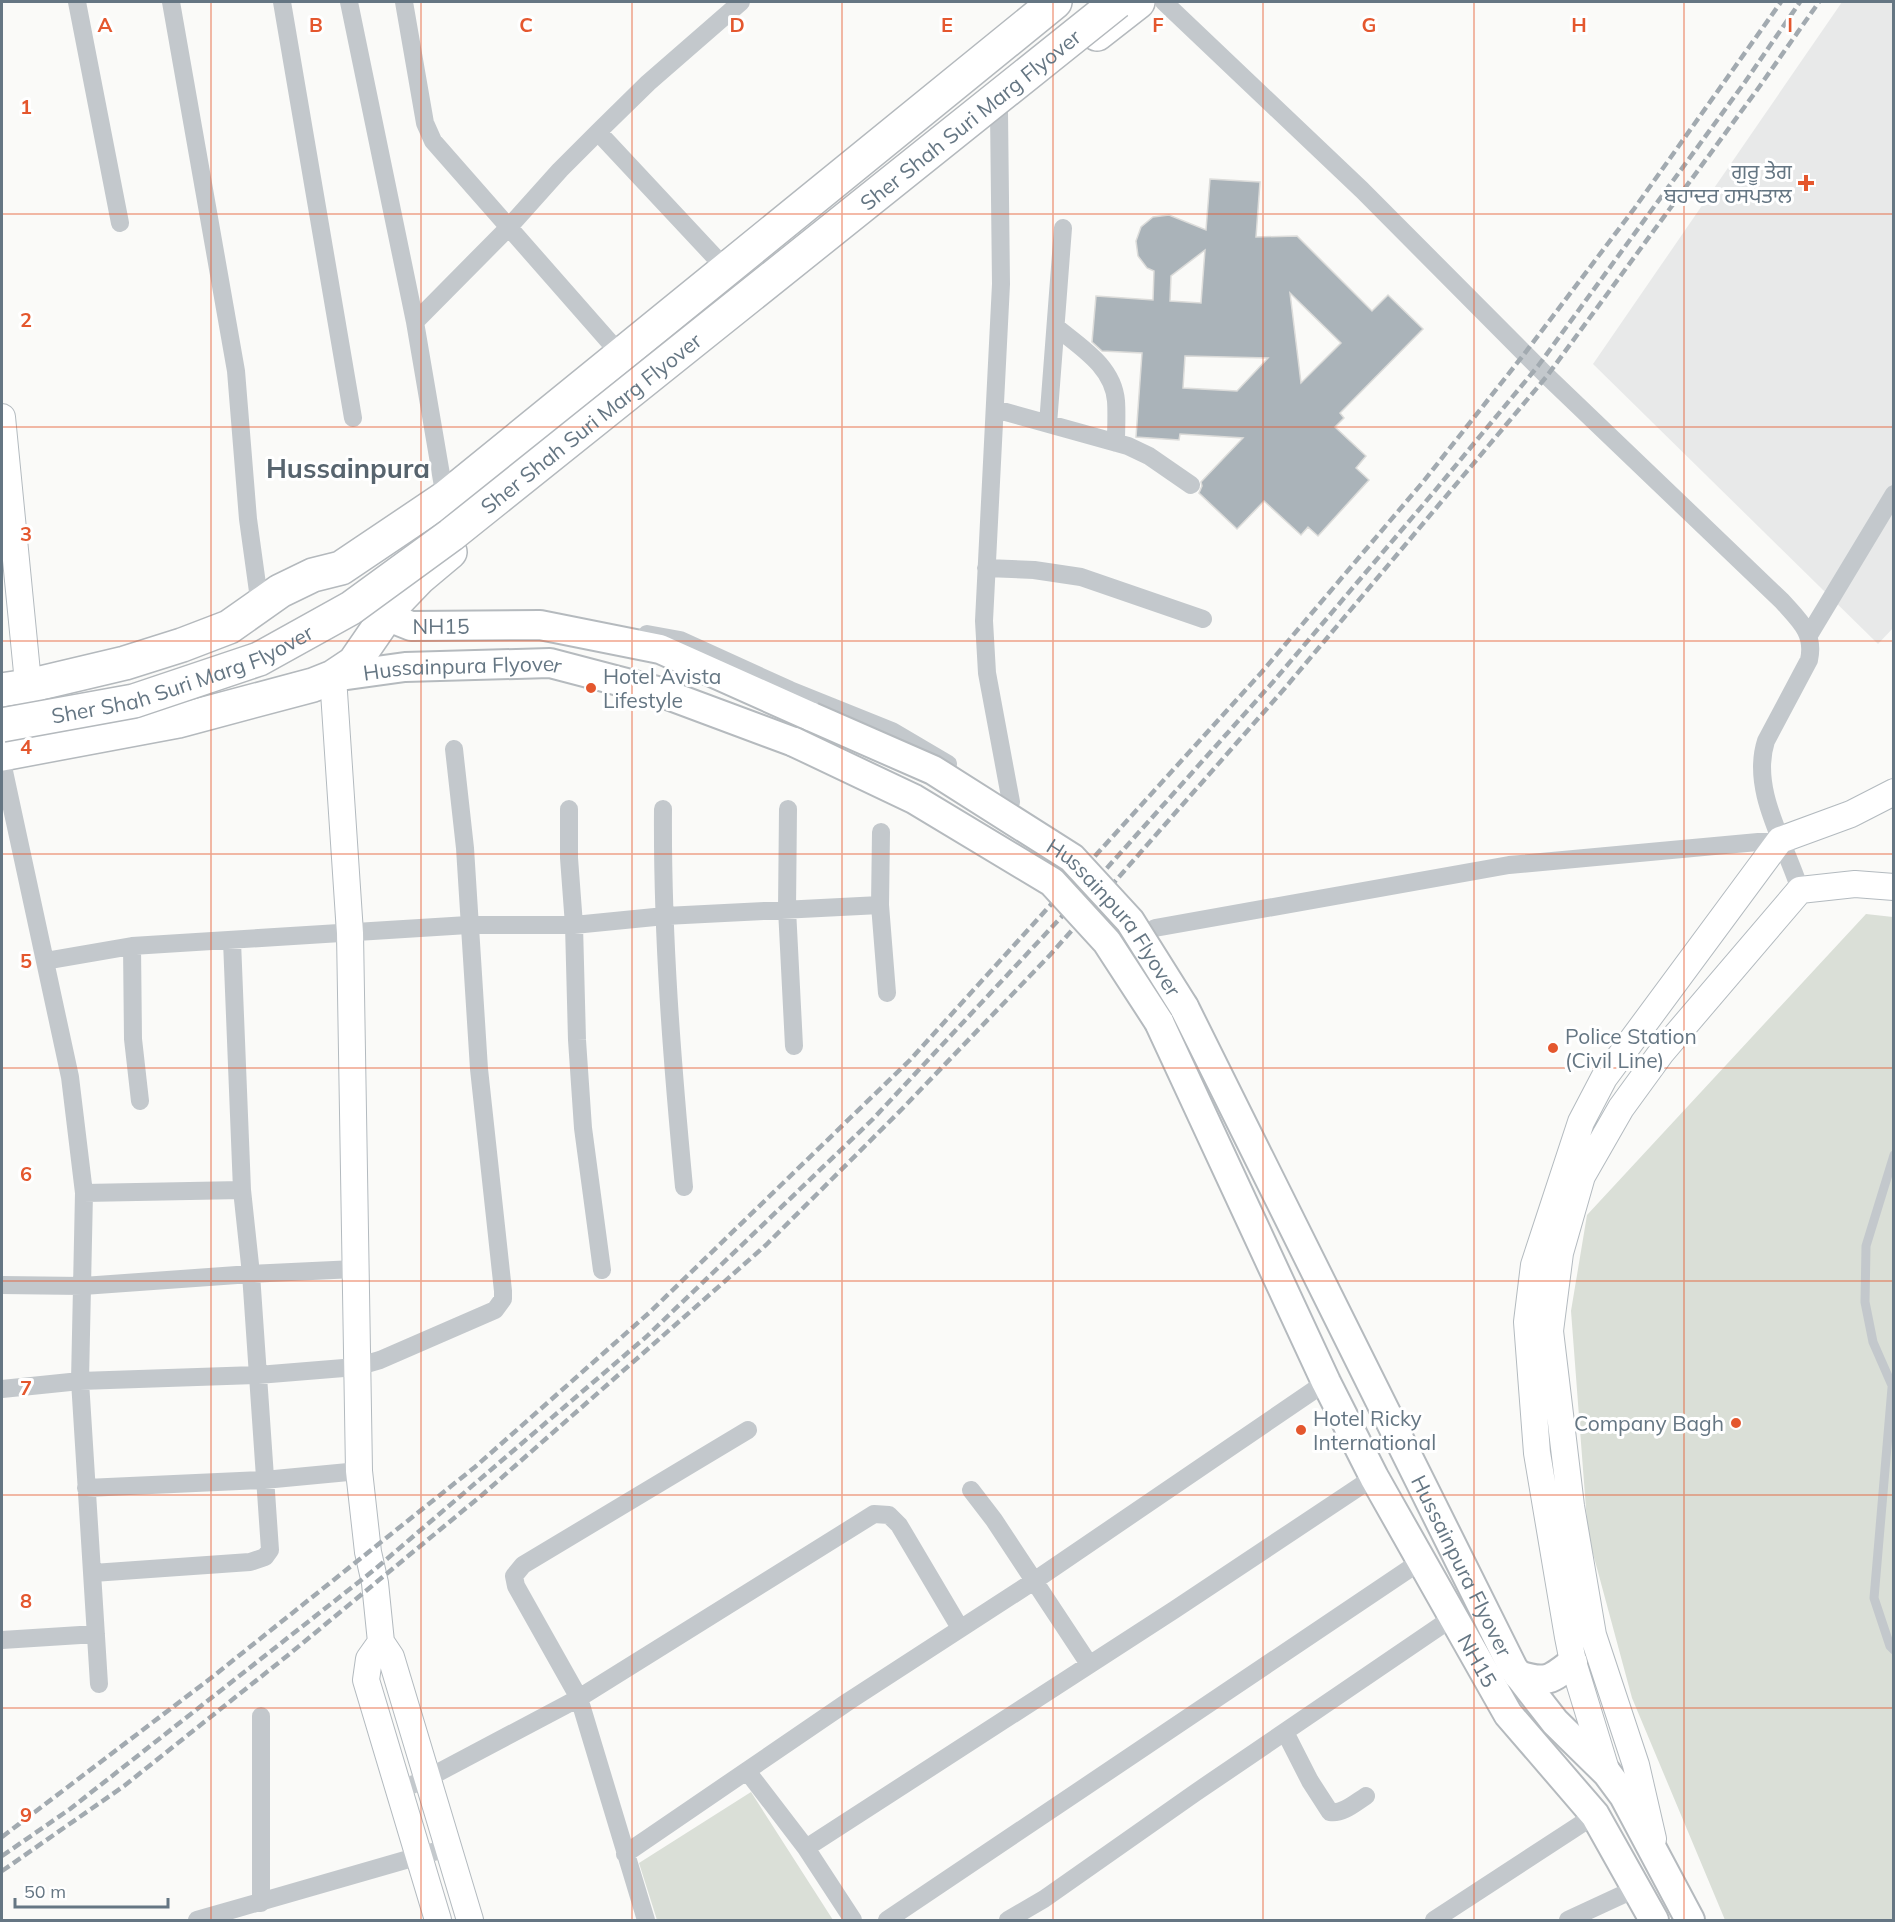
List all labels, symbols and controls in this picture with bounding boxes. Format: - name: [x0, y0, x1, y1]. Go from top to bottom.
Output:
- text: A: [98, 12, 113, 37]
- text: B: [309, 12, 323, 37]
- text: C: [519, 12, 533, 37]
- text: D: [729, 12, 745, 37]
- text: E: [941, 12, 953, 37]
- text: F: [1152, 12, 1164, 37]
- text: G: [1362, 12, 1376, 37]
- text: H: [1571, 12, 1587, 37]
- text: I: [1787, 12, 1793, 37]
- street label: Sher Shah Suri Marg Flyover: [855, 23, 1086, 216]
- text: 1: [20, 94, 32, 119]
- place label: ਗੁਰੂ ਤੇਗ ਬਹਾਦਰ ਹਸਪਤਾਲ: [1663, 158, 1793, 208]
- marker: ਗੁਰੂ ਤੇਗ ਬਹਾਦਰ ਹਸਪਤਾਲ: [1797, 174, 1815, 192]
- text: 2: [20, 307, 32, 332]
- street label: Sher Shah Suri Marg Flyover: [475, 327, 707, 519]
- district label: Hussainpura: [266, 451, 430, 485]
- text: 3: [20, 521, 32, 546]
- street label: NH15: [412, 613, 470, 639]
- street label: Sher Shah Suri Marg Flyover: [49, 619, 318, 729]
- street label: Hussainpura Flyover: [361, 650, 565, 686]
- place label: Hotel Avista Lifestyle: [603, 663, 721, 713]
- marker: Hotel Avista Lifestyle: [584, 681, 598, 695]
- text: 4: [20, 734, 32, 759]
- street label: Hussainpura Flyover: [1042, 832, 1187, 1001]
- text: 5: [20, 948, 32, 973]
- place label: Police Station (Civil Line): [1565, 1023, 1697, 1073]
- marker: Police Station (Civil Line): [1546, 1041, 1560, 1055]
- text: 6: [20, 1161, 32, 1186]
- text: 7: [20, 1375, 32, 1400]
- place label: Hotel Ricky International: [1313, 1405, 1436, 1455]
- place label: Company Bagh: [1574, 1410, 1724, 1436]
- marker: Company Bagh: [1729, 1416, 1743, 1430]
- marker: Hotel Ricky International: [1294, 1423, 1308, 1437]
- street label: Hussainpura Flyover: [1406, 1471, 1518, 1661]
- text: 8: [20, 1588, 32, 1613]
- street label: NH15: [1452, 1629, 1503, 1692]
- text: 9: [20, 1802, 32, 1827]
- scale bar: [15, 1871, 168, 1909]
- text: 50 m: [24, 1880, 66, 1903]

